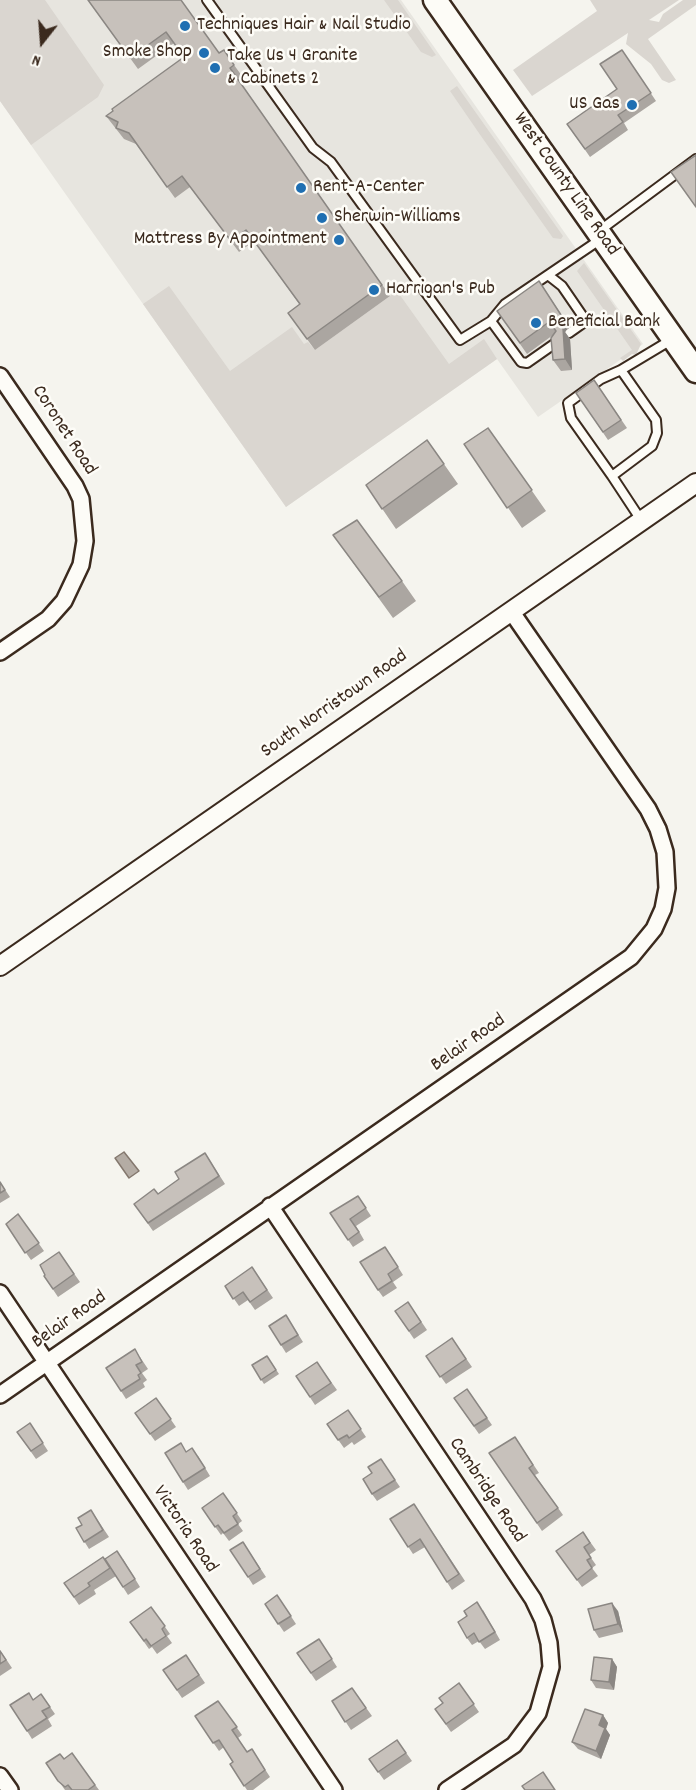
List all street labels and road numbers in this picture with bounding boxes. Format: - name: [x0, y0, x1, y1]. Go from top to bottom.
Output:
- street label: West County Line Road: [507, 109, 623, 261]
- street label: Coronet Road: [25, 381, 101, 481]
- street label: South Norristown Road: [257, 645, 413, 765]
- street label: Belair Road: [427, 1010, 511, 1078]
- street label: Belair Road: [28, 1287, 112, 1355]
- street label: Cambridge Road: [442, 1434, 530, 1548]
- street label: Victoria Road: [146, 1482, 222, 1578]

